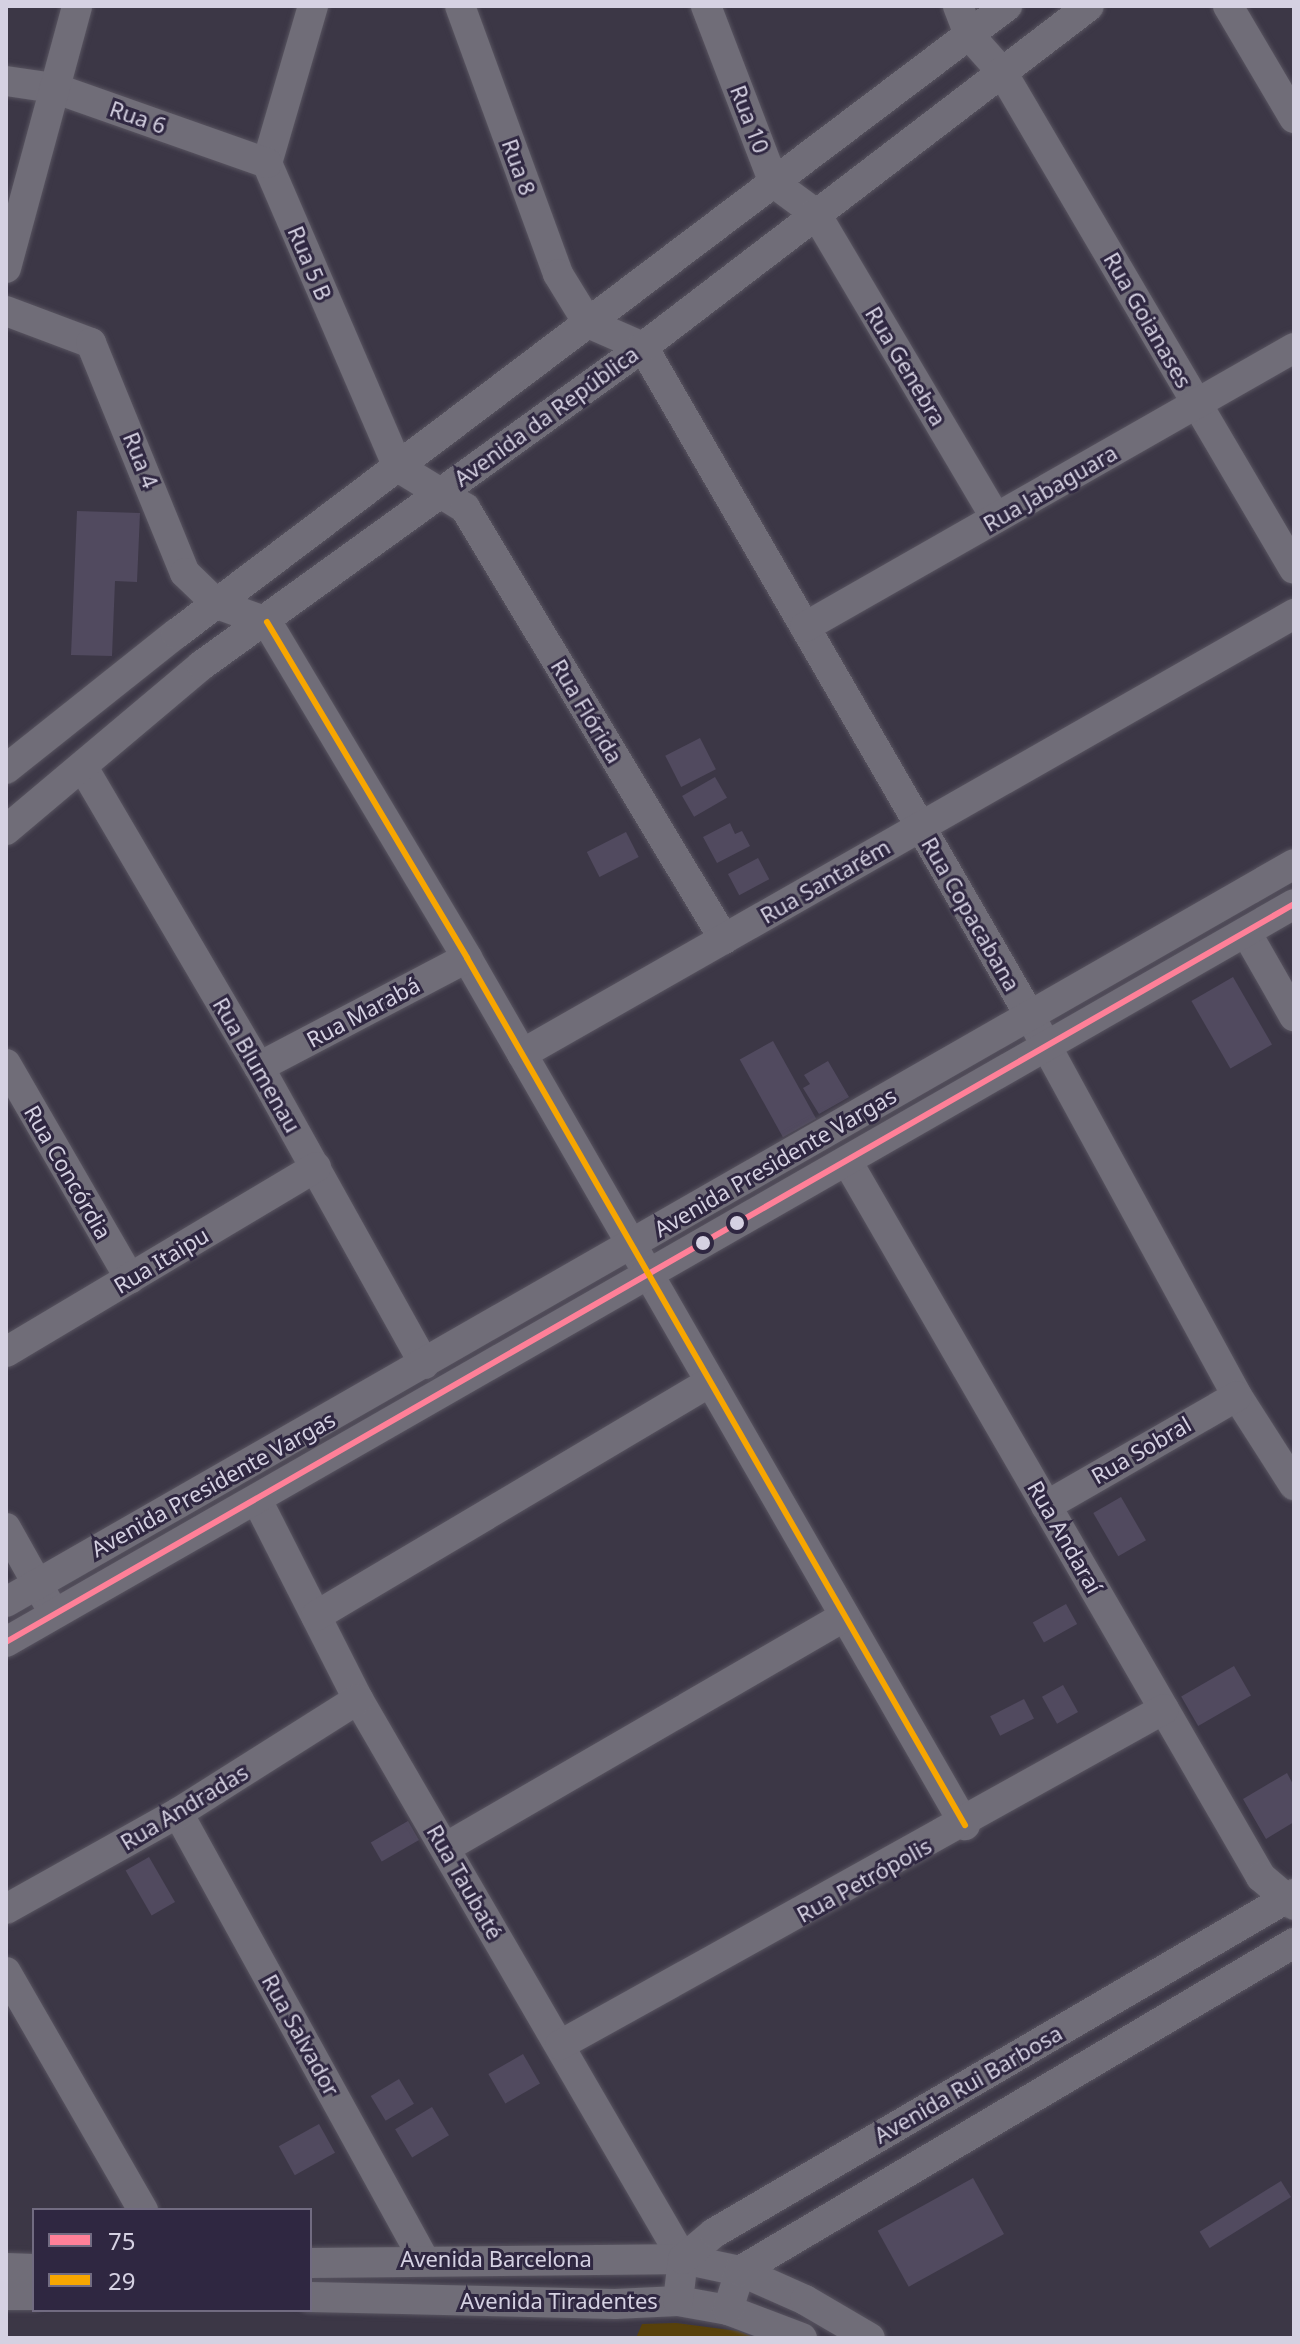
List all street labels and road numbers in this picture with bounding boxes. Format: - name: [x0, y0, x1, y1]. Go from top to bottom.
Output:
- street label: Rua 10: [725, 81, 775, 157]
- street label: Rua 6: [106, 95, 170, 139]
- street label: Rua 8: [497, 135, 541, 199]
- street label: Rua 5 B: [283, 222, 337, 304]
- street label: Rua Goianases: [1099, 248, 1197, 392]
- street label: Rua Genebra: [860, 302, 952, 430]
- street label: Avenida da República: [449, 340, 643, 492]
- street label: Rua 4: [118, 428, 164, 492]
- street label: Rua Jabaguara: [978, 439, 1122, 537]
- street label: Rua Flórida: [546, 654, 628, 768]
- street label: Rua Copacabana: [916, 832, 1026, 996]
- street label: Rua Santarém: [755, 833, 895, 929]
- street label: Rua Marabá: [302, 971, 424, 1053]
- street label: Rua Blumenau: [208, 993, 306, 1137]
- street label: Avenida Presidente Vargas: [649, 1082, 901, 1242]
- street label: Rua Concórdia: [19, 1100, 117, 1244]
- street label: Rua Itaipu: [109, 1221, 213, 1299]
- street label: Avenida Presidente Vargas: [86, 1406, 340, 1562]
- street label: Rua Sobral: [1086, 1411, 1196, 1489]
- street label: Rua Andaraí: [1022, 1476, 1108, 1598]
- street label: Rua Andradas: [116, 1759, 252, 1855]
- street label: Rua Taubaté: [422, 1820, 508, 1944]
- street label: Rua Petrópolis: [792, 1832, 936, 1928]
- street label: Rua Salvador: [257, 1970, 345, 2100]
- street label: Avenida Rui Barbosa: [869, 2019, 1067, 2149]
- street label: Avenida Barcelona: [400, 2246, 592, 2272]
- street label: Avenida Tiradentes: [460, 2288, 658, 2314]

